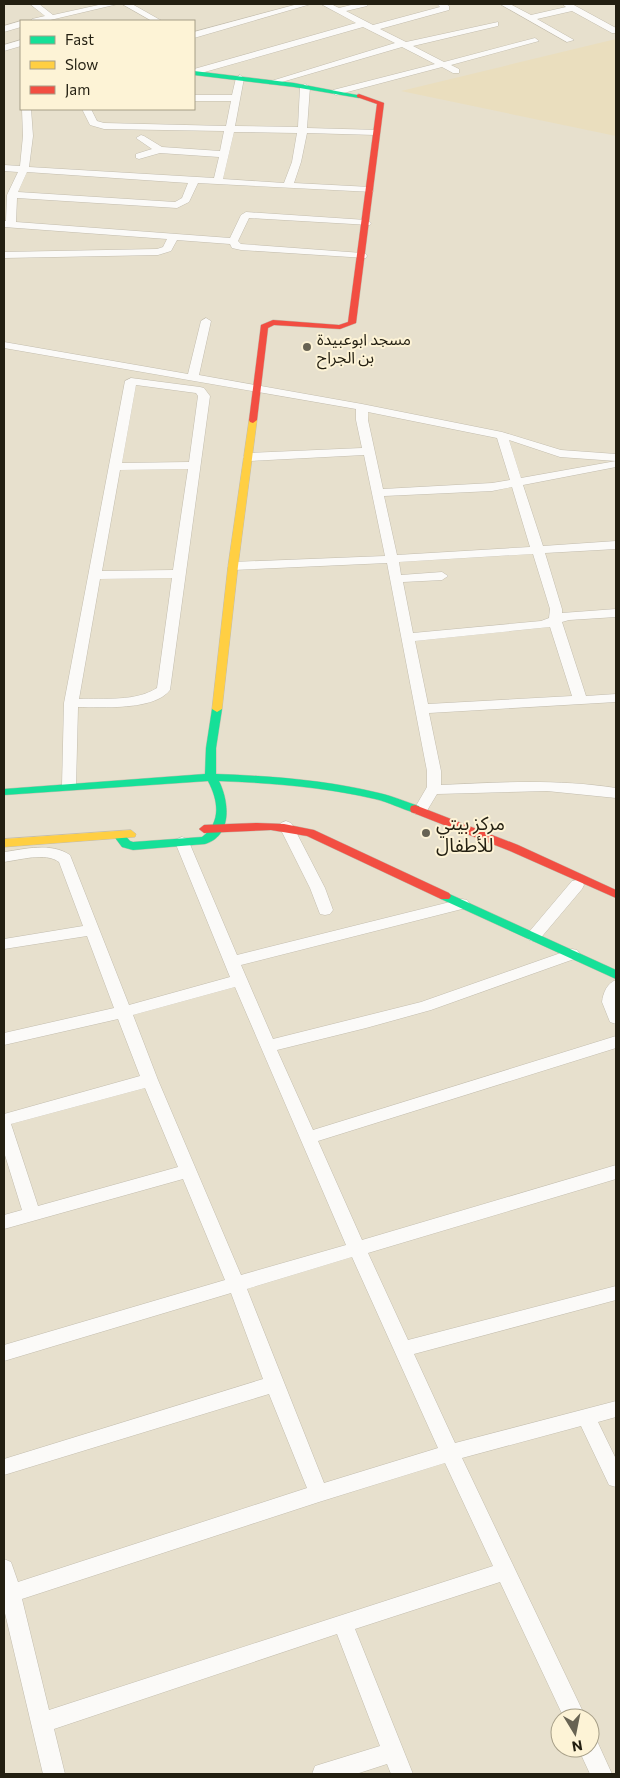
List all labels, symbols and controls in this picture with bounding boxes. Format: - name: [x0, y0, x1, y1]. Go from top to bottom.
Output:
- legend: [20, 20, 195, 110]
- text: Fast: [65, 30, 94, 48]
- text: Slow: [65, 55, 98, 73]
- text: Jam: [65, 80, 90, 98]
- place label: مسجد ابوعبيدة بن الجراح: [317, 329, 411, 370]
- marker: مسجد ابوعبيدة بن الجراح: [301, 341, 313, 353]
- place label: مركز بيتي للأطفال: [436, 811, 505, 856]
- marker: مركز بيتي للأطفال: [420, 827, 432, 839]
- north arrow: [550, 1708, 600, 1758]
- text: N: [571, 1737, 584, 1756]

